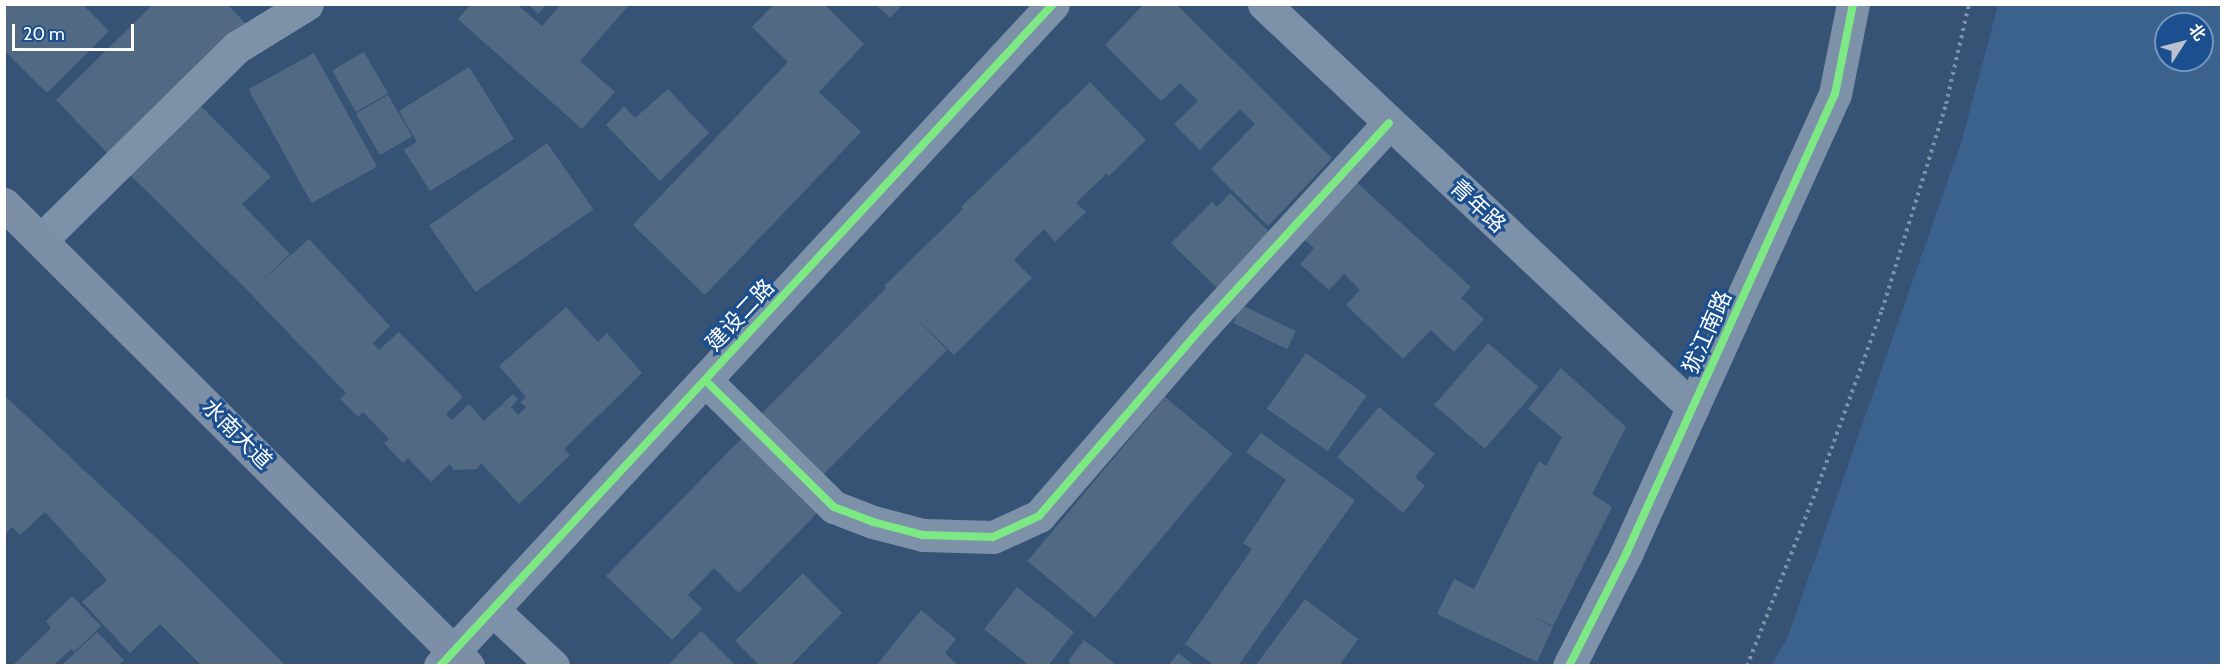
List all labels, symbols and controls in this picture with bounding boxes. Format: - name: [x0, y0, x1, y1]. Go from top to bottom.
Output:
- scale bar: [15, 12, 136, 50]
- north arrow: [2154, 12, 2214, 72]
- text: 北: [2185, 20, 2210, 44]
- text: 20 m: [23, 23, 65, 45]
- street label: 青年路: [1445, 174, 1511, 238]
- street label: 建设二路: [700, 274, 780, 356]
- street label: 犹江南路: [1677, 286, 1737, 378]
- street label: 水南大道: [197, 394, 277, 474]

